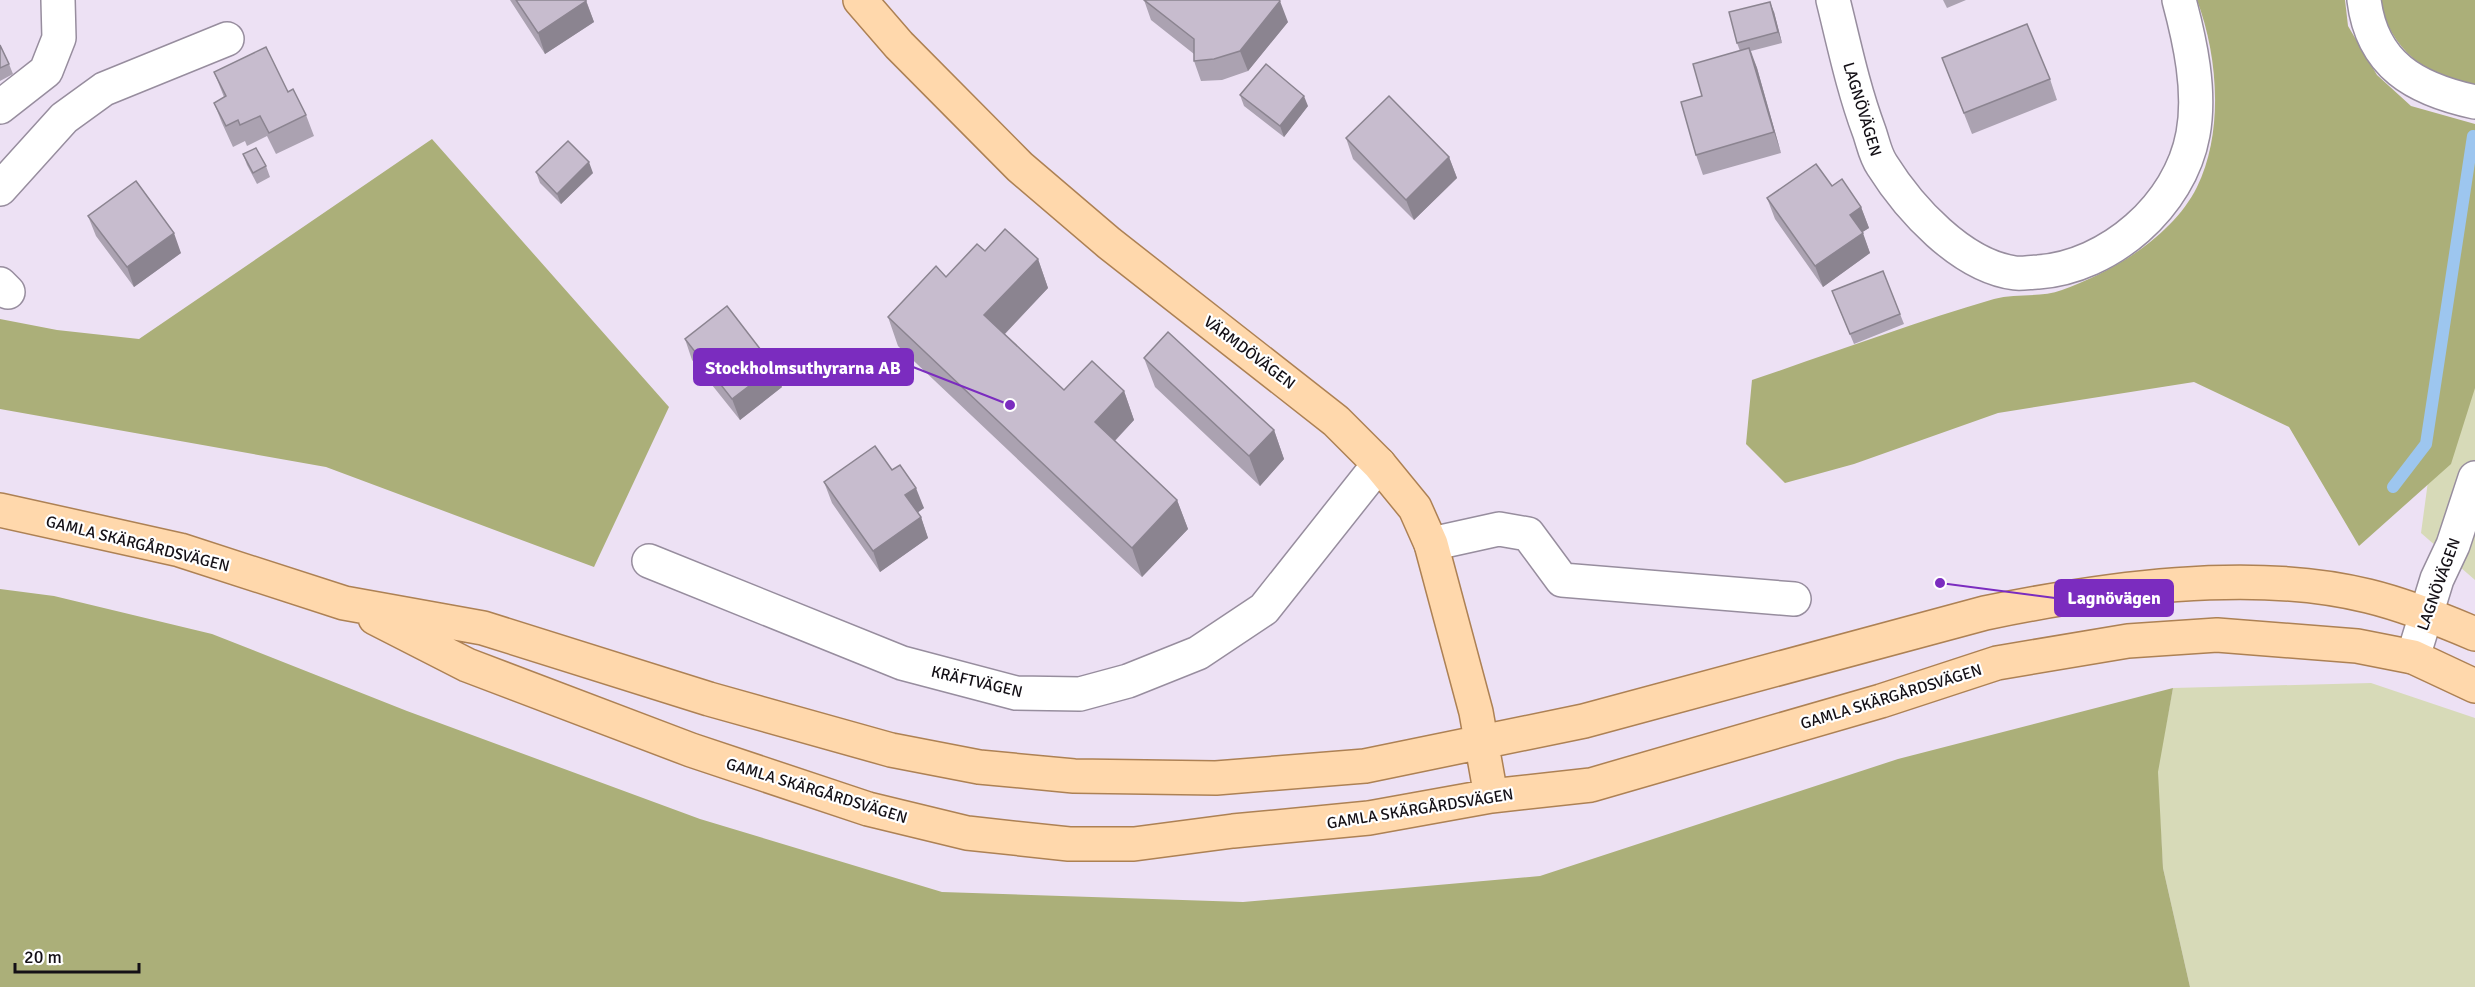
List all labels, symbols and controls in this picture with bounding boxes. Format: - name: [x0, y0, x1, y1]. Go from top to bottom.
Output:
- street label: LAGNÖVÄGEN: [1838, 60, 1886, 159]
- street label: VÄRMDÖVÄGEN: [1200, 312, 1299, 394]
- callout: Stockholmsuthyrarna AB: [694, 349, 913, 385]
- text: Stockholmsuthyrarna AB: [705, 357, 901, 379]
- street label: GAMLA SKÄRGÅRDSVÄGEN: [44, 511, 232, 576]
- street label: LAGNÖVÄGEN: [2413, 535, 2465, 634]
- callout: Lagnövägen: [2055, 580, 2173, 616]
- text: Lagnövägen: [2067, 587, 2161, 609]
- street label: GAMLA SKÄRGÅRDSVÄGEN: [1798, 660, 1984, 734]
- street label: KRÄFTVÄGEN: [929, 662, 1024, 702]
- street label: GAMLA SKÄRGÅRDSVÄGEN: [724, 754, 910, 828]
- street label: GAMLA SKÄRGÅRDSVÄGEN: [1325, 784, 1515, 834]
- scale bar: [15, 936, 140, 974]
- text: 20 m: [24, 946, 62, 968]

